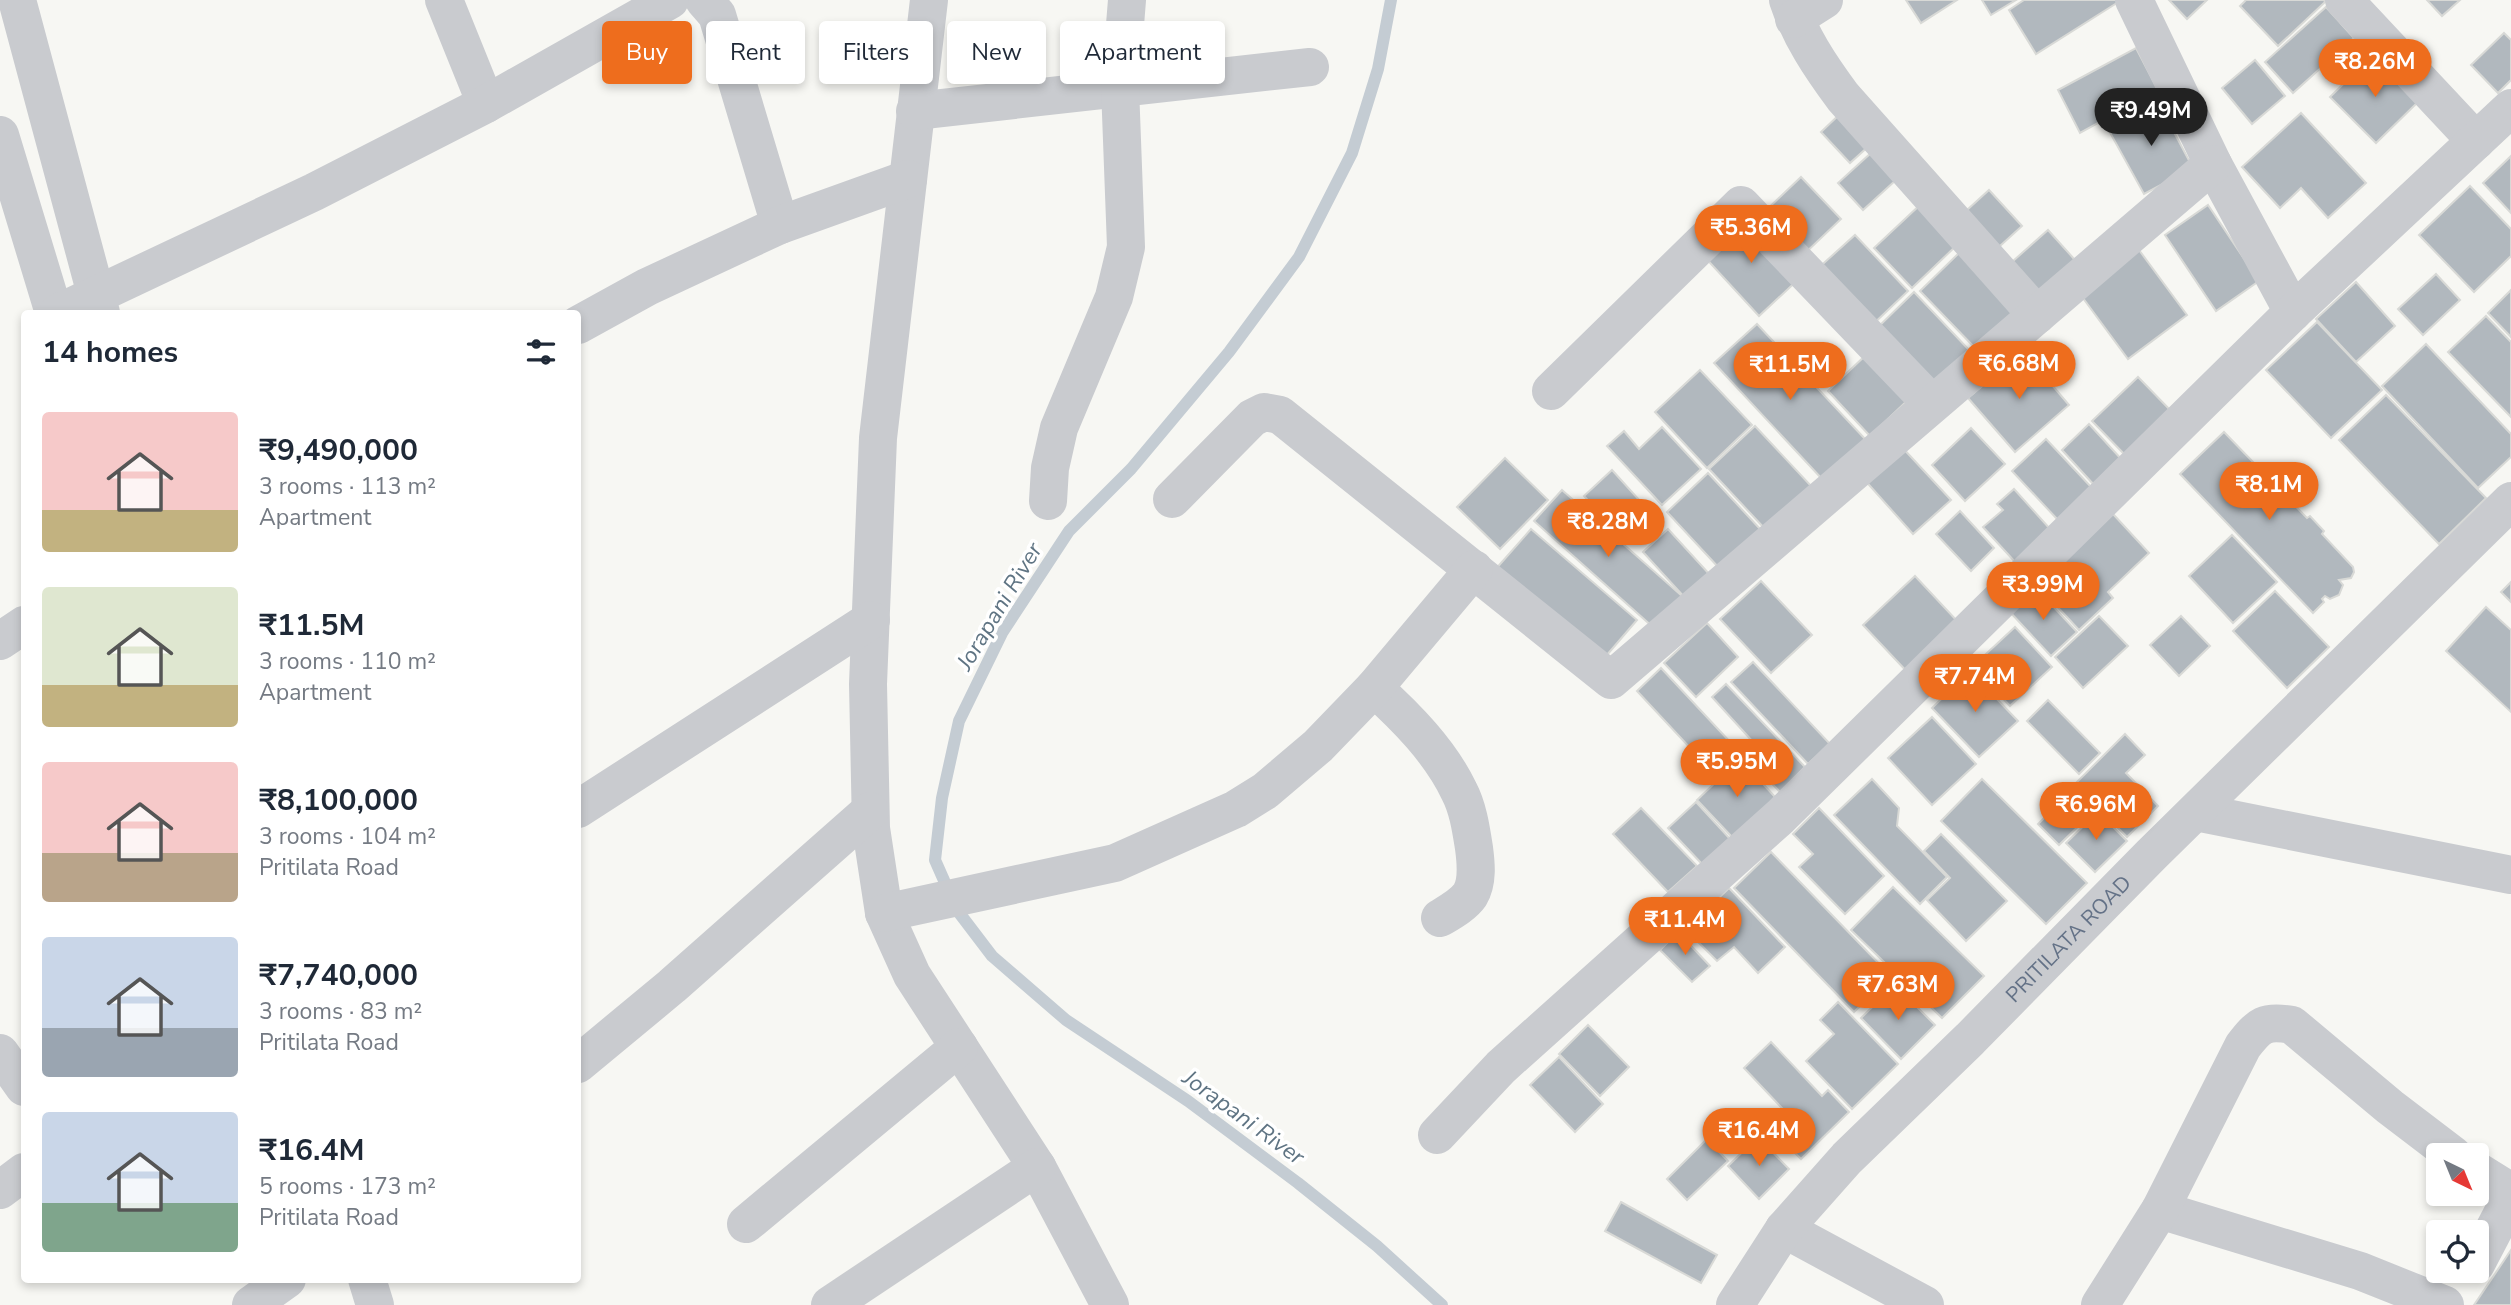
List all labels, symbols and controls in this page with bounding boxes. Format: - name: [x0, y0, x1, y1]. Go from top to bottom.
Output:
- chip: Buy: [602, 21, 692, 84]
- chip: Rent: [706, 21, 805, 84]
- chip: Filters: [819, 21, 933, 84]
- chip: New: [947, 21, 1046, 84]
- chip: Apartment: [1060, 21, 1225, 84]
- pin: ₹8.26M: [2318, 40, 2432, 99]
- text: ₹8.26M: [2335, 46, 2415, 77]
- pin: ₹9.49M: [2094, 88, 2208, 148]
- text: ₹9.49M: [2111, 95, 2191, 126]
- pin: ₹5.36M: [1694, 205, 1808, 265]
- text: ₹5.36M: [1711, 212, 1791, 243]
- text: 14 homes: [42, 332, 178, 373]
- icon: filters: [522, 333, 560, 371]
- pin: ₹11.5M: [1733, 342, 1847, 402]
- pin: ₹6.68M: [1962, 342, 2076, 401]
- text: ₹6.68M: [1979, 348, 2059, 379]
- text: ₹11.5M: [1750, 349, 1830, 380]
- text: ₹9,490,000: [259, 430, 418, 471]
- icon: home: [98, 440, 182, 524]
- pin: ₹8.1M: [2220, 462, 2318, 522]
- text: ₹8.1M: [2235, 469, 2303, 500]
- text: 3 rooms · 113 m²: [259, 471, 436, 502]
- pin: ₹8.28M: [1551, 500, 1665, 559]
- text: Apartment: [259, 502, 371, 533]
- text: ₹8.28M: [1568, 506, 1648, 537]
- water label: Jorapani River: [949, 536, 1050, 677]
- pin: ₹3.99M: [1986, 562, 2100, 622]
- text: ₹3.99M: [2003, 569, 2083, 600]
- text: ₹11.5M: [259, 605, 364, 646]
- icon: home: [98, 615, 182, 699]
- text: 3 rooms · 110 m²: [259, 646, 436, 677]
- pin: ₹7.74M: [1918, 654, 2032, 714]
- text: ₹7.74M: [1935, 661, 2015, 692]
- text: Apartment: [259, 677, 371, 708]
- pin: ₹5.95M: [1680, 740, 1794, 799]
- text: ₹5.95M: [1697, 746, 1777, 777]
- text: ₹8,100,000: [259, 780, 418, 821]
- pin: ₹6.96M: [2039, 782, 2153, 842]
- text: ₹6.96M: [2056, 789, 2136, 820]
- icon: home: [98, 790, 182, 874]
- text: 3 rooms · 104 m²: [259, 821, 436, 852]
- text: Pritilata Road: [259, 852, 399, 883]
- street label: PRITILATA ROAD: [2000, 869, 2137, 1009]
- pin: ₹11.4M: [1628, 898, 1742, 957]
- text: ₹11.4M: [1645, 904, 1725, 935]
- text: ₹7,740,000: [259, 955, 418, 996]
- pin: ₹7.63M: [1841, 962, 1955, 1022]
- icon: home: [98, 965, 182, 1049]
- text: ₹7.63M: [1858, 969, 1938, 1000]
- text: 3 rooms · 83 m²: [259, 996, 422, 1027]
- text: Pritilata Road: [259, 1027, 399, 1058]
- water label: Jorapani River: [1176, 1062, 1311, 1173]
- pin: ₹16.4M: [1702, 1108, 1816, 1168]
- text: ₹16.4M: [1719, 1115, 1799, 1146]
- text: ₹16.4M: [259, 1130, 364, 1171]
- icon: home: [98, 1140, 182, 1224]
- north arrow: [2426, 1143, 2488, 1206]
- map controls: [2426, 1143, 2489, 1283]
- text: 5 rooms · 173 m²: [259, 1171, 436, 1202]
- text: Pritilata Road: [259, 1202, 399, 1233]
- button: locate: [2426, 1220, 2489, 1283]

